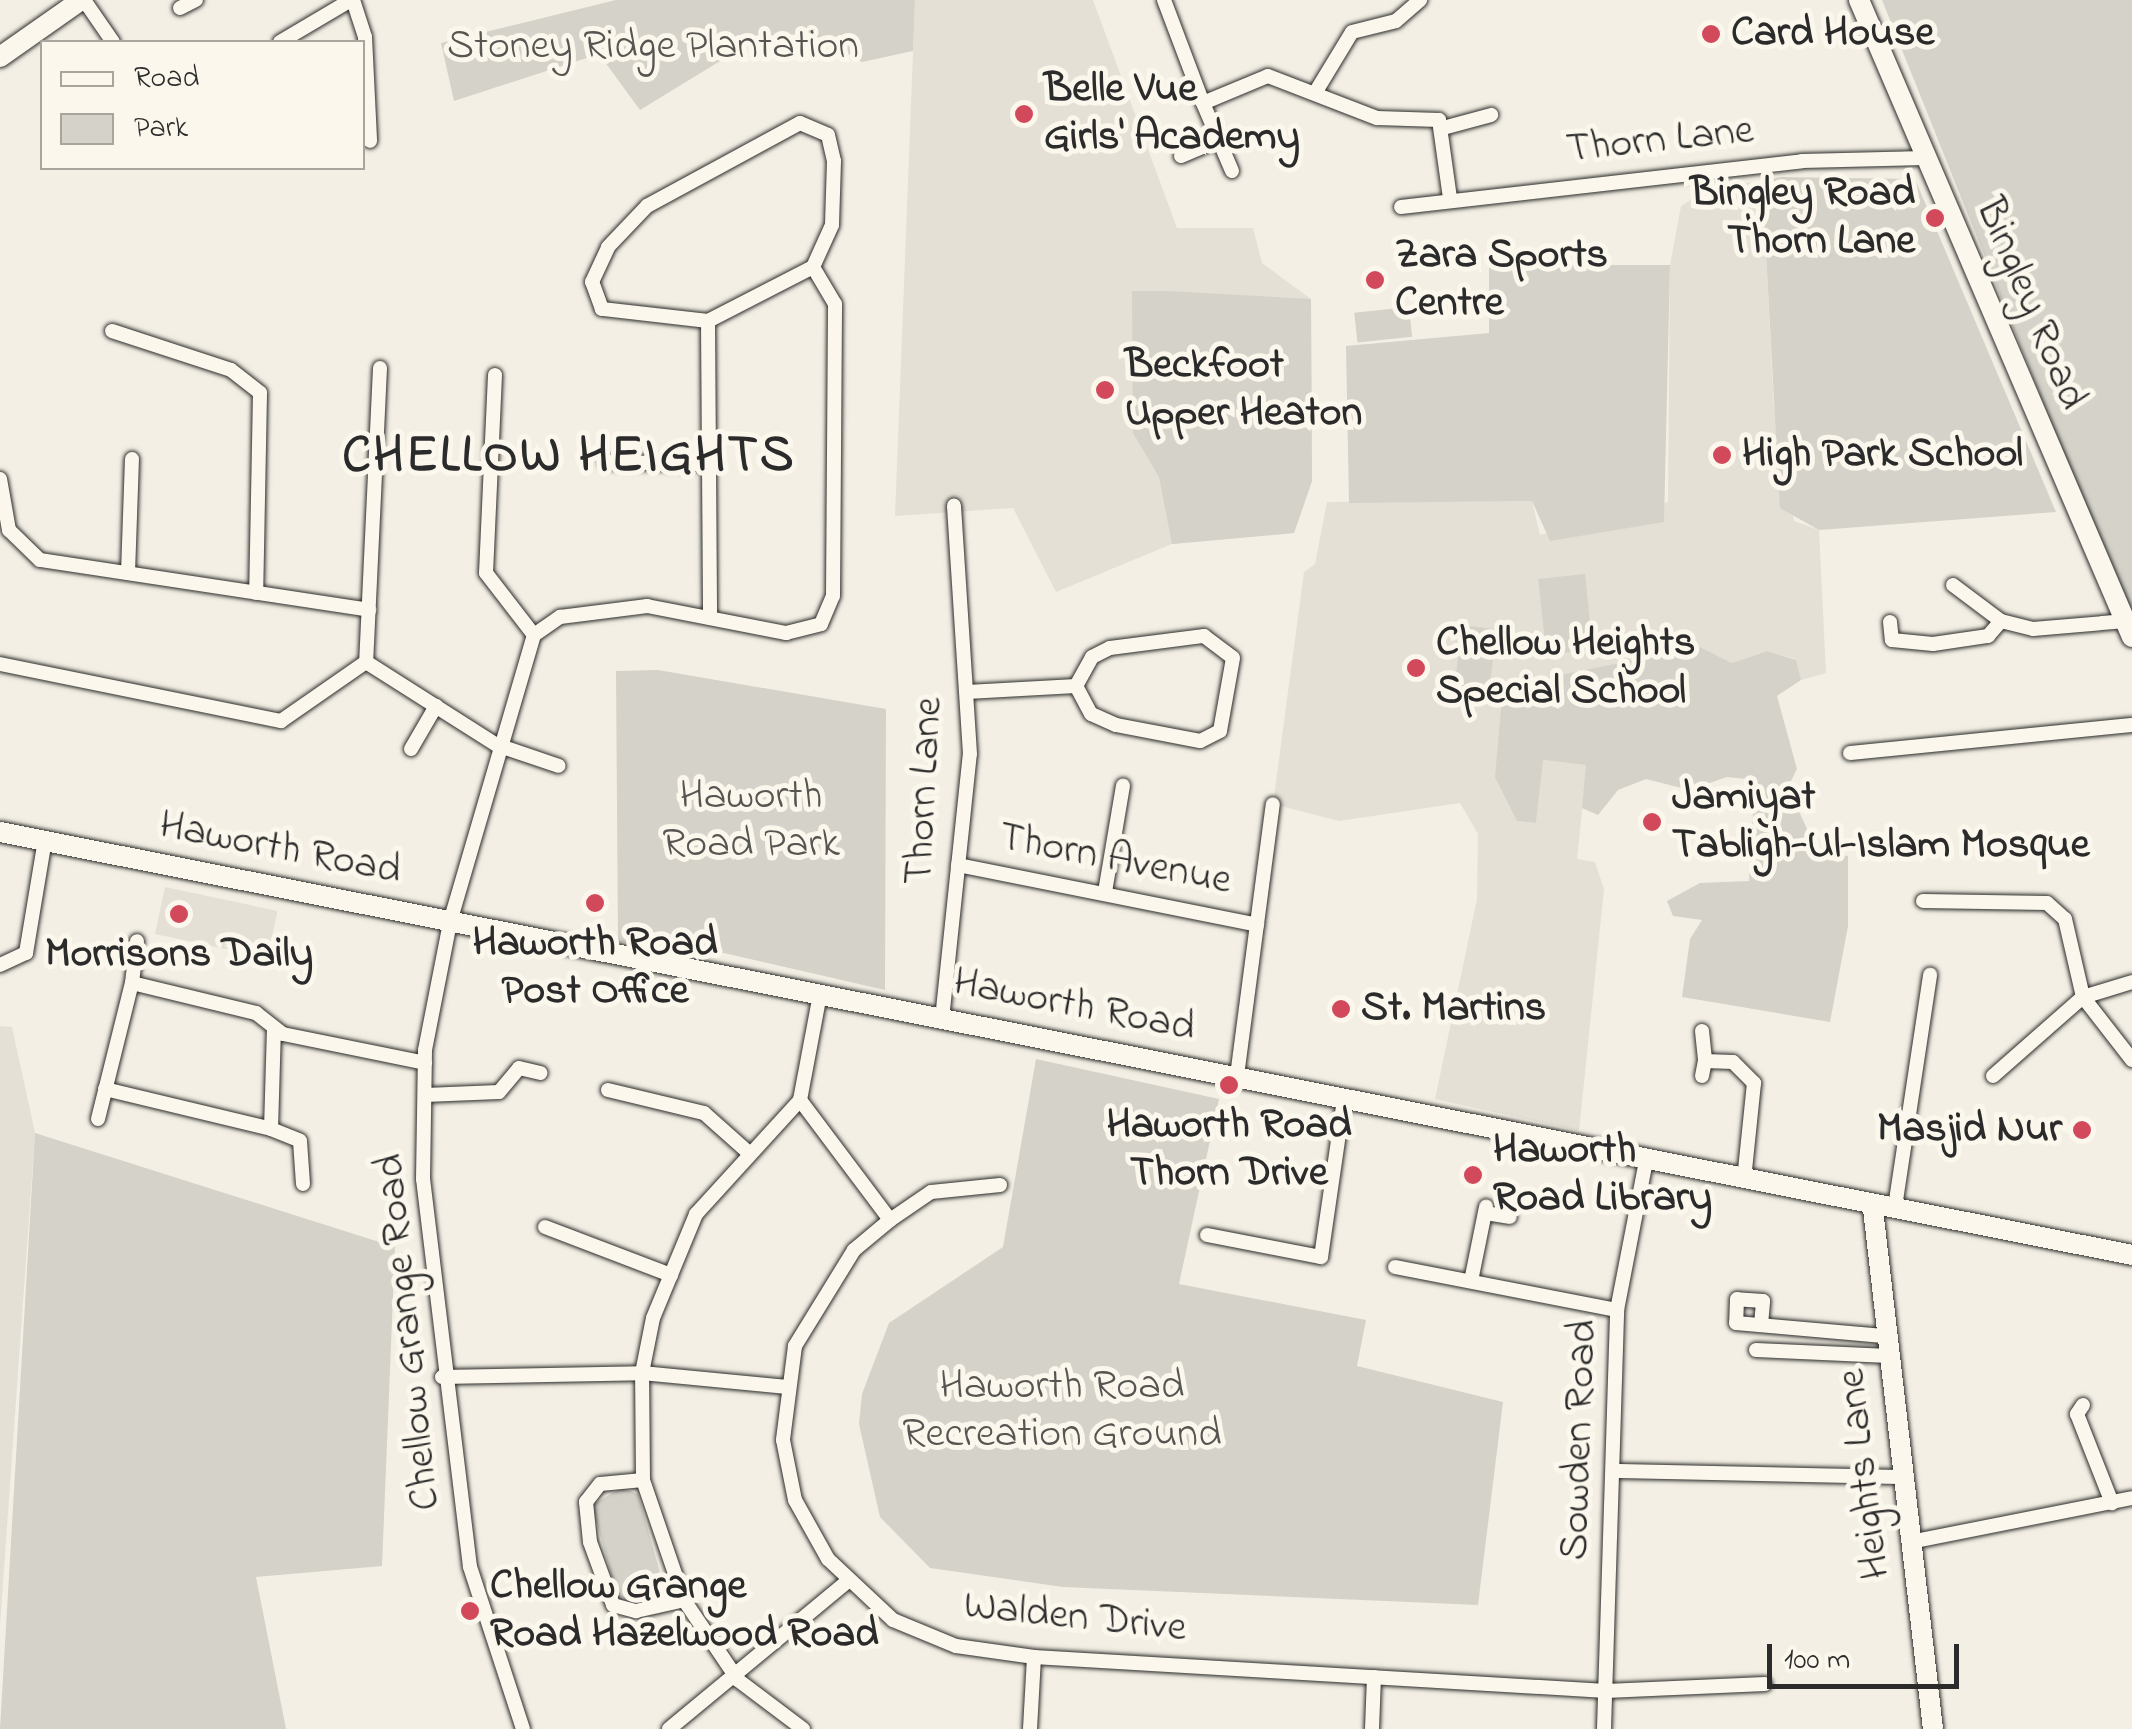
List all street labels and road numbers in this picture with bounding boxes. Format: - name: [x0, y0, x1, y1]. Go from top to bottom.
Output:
- street label: Thorn Lane: [1564, 106, 1756, 176]
- street label: Bingley Road: [1963, 191, 2097, 417]
- street label: Thorn Lane: [895, 696, 955, 886]
- street label: Haworth Road: [155, 801, 405, 897]
- street label: Thorn Avenue: [995, 813, 1235, 907]
- street label: Haworth Road: [949, 958, 1199, 1054]
- street label: Chellow Grange Road: [365, 1151, 453, 1513]
- street label: Sowden Road: [1551, 1319, 1609, 1561]
- street label: Heights Lane: [1827, 1366, 1903, 1582]
- street label: Walden Drive: [961, 1581, 1189, 1655]

